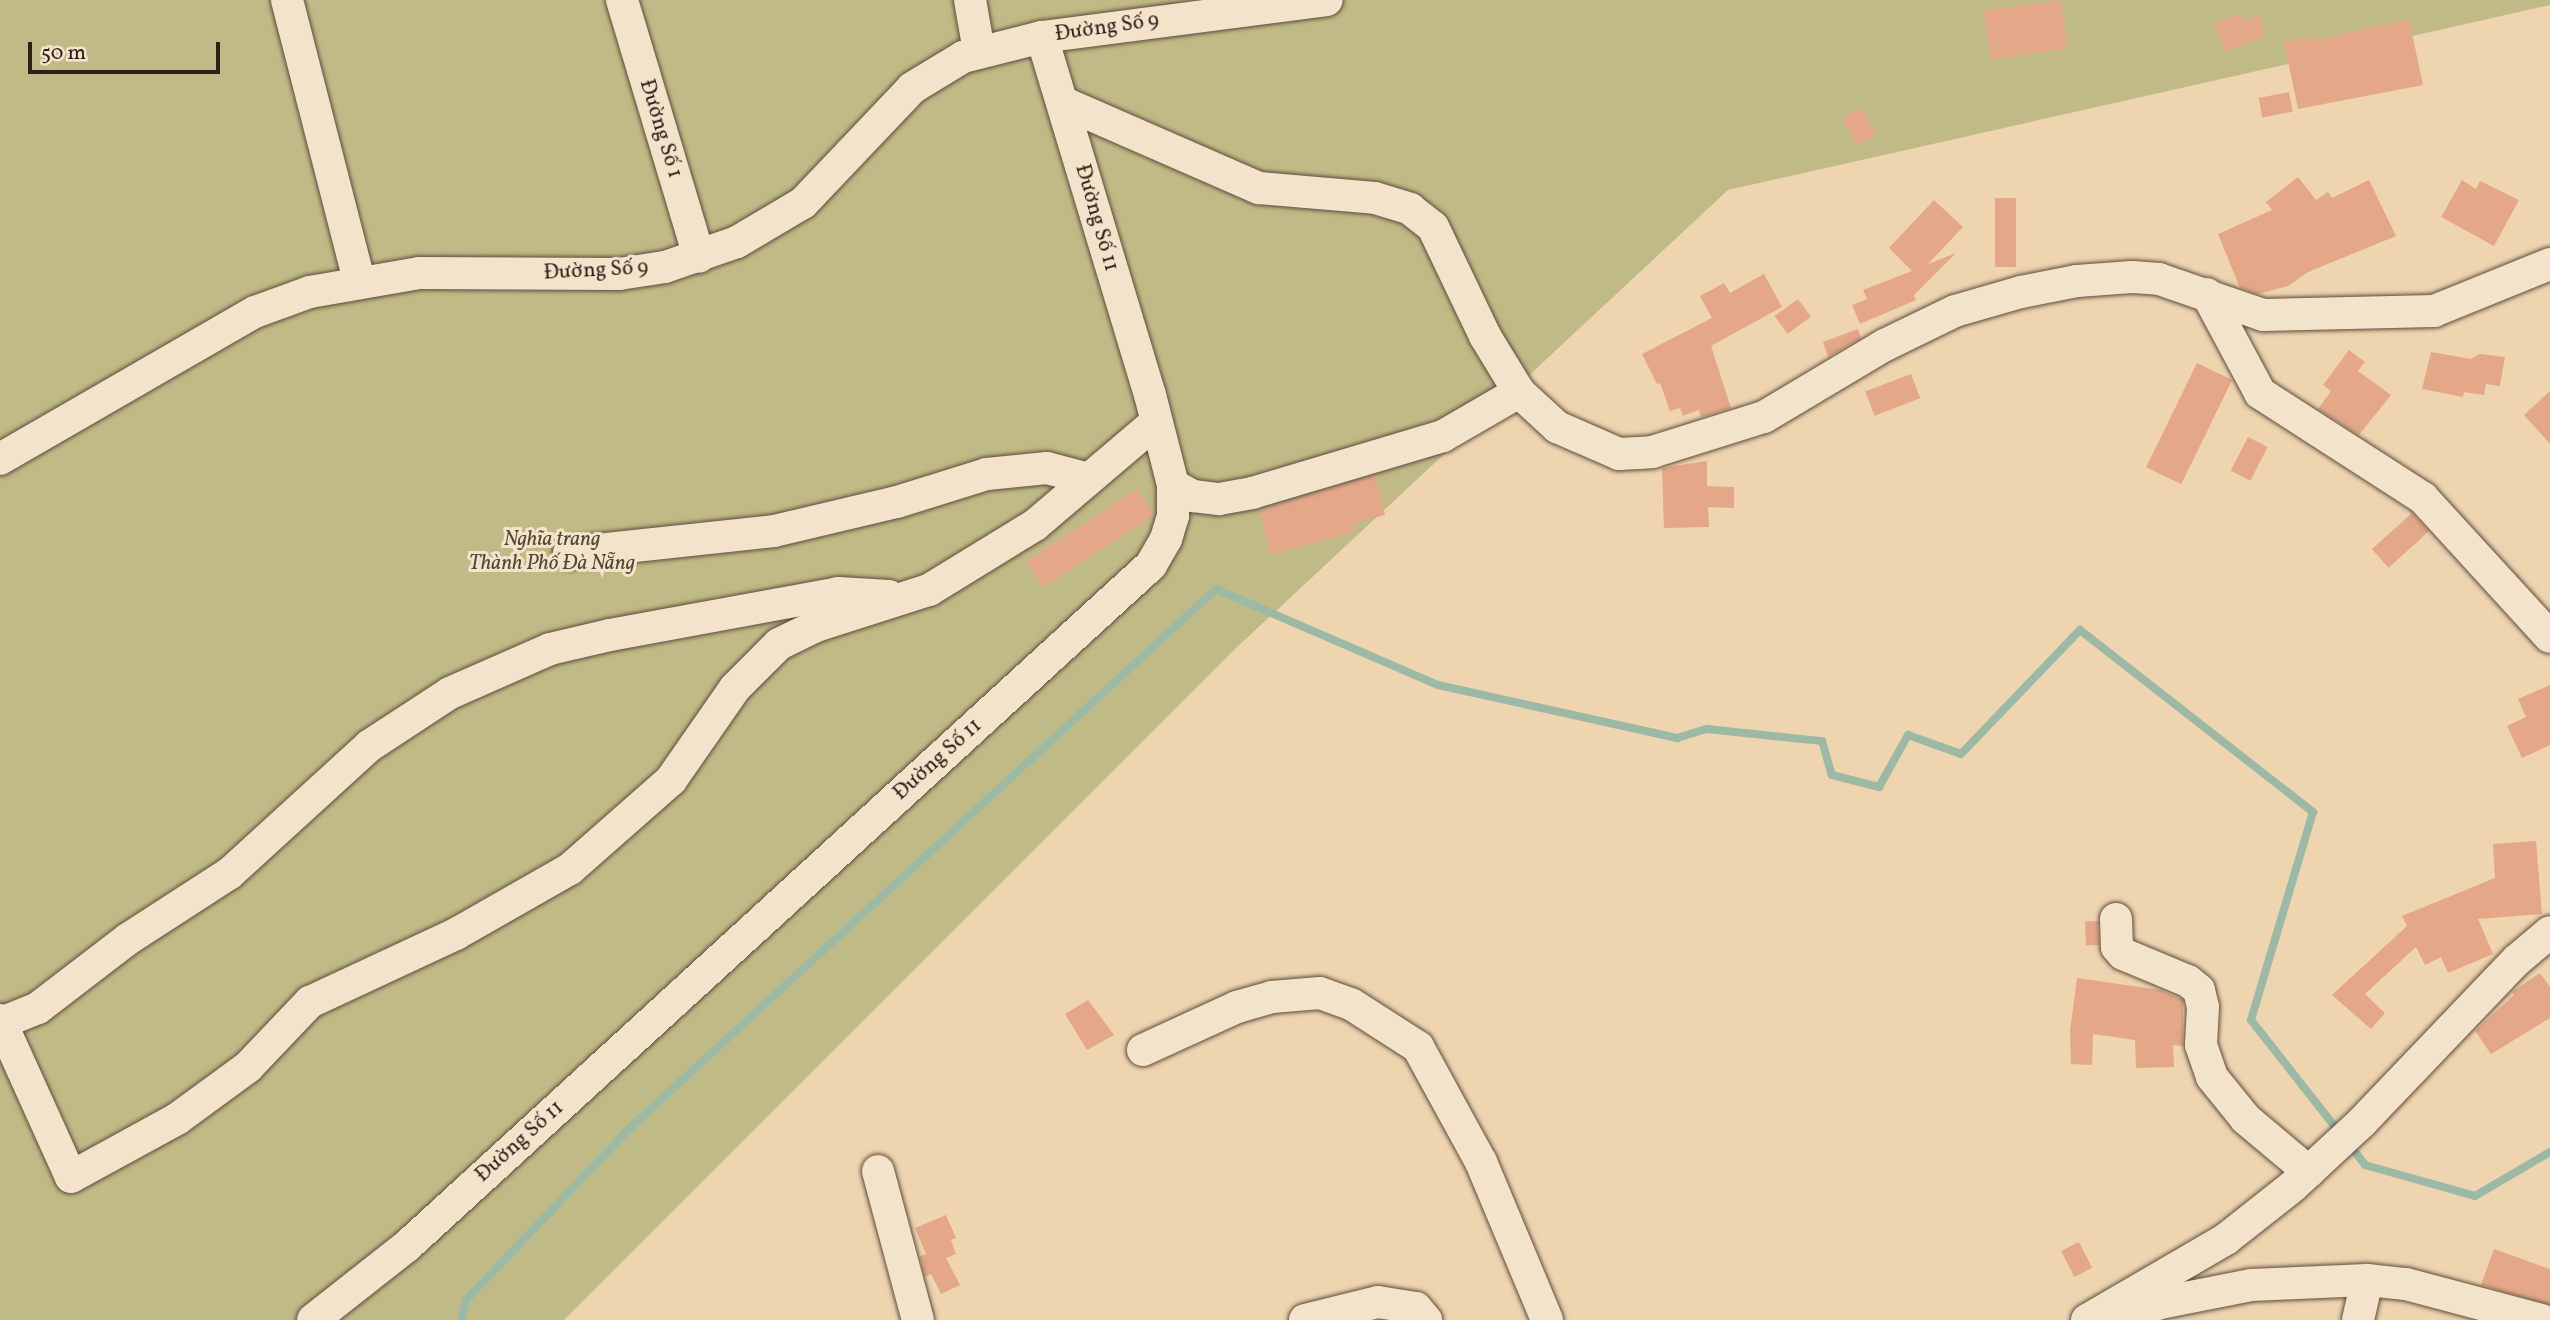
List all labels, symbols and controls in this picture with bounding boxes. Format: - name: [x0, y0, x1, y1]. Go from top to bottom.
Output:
- street label: Đường Số 9: [1053, 8, 1161, 48]
- scale bar: [32, 28, 224, 72]
- text: 50 m: [41, 39, 86, 68]
- street label: Đường Số 1: [633, 77, 687, 181]
- street label: Đường Số 11: [1069, 162, 1123, 274]
- street label: Đường Số 9: [543, 256, 649, 286]
- park label: Nghĩa trang Thành Phố Đà Nẵng: [469, 527, 635, 577]
- street label: Đường Số 11: [889, 714, 987, 806]
- street label: Đường Số 11: [471, 1096, 569, 1188]

